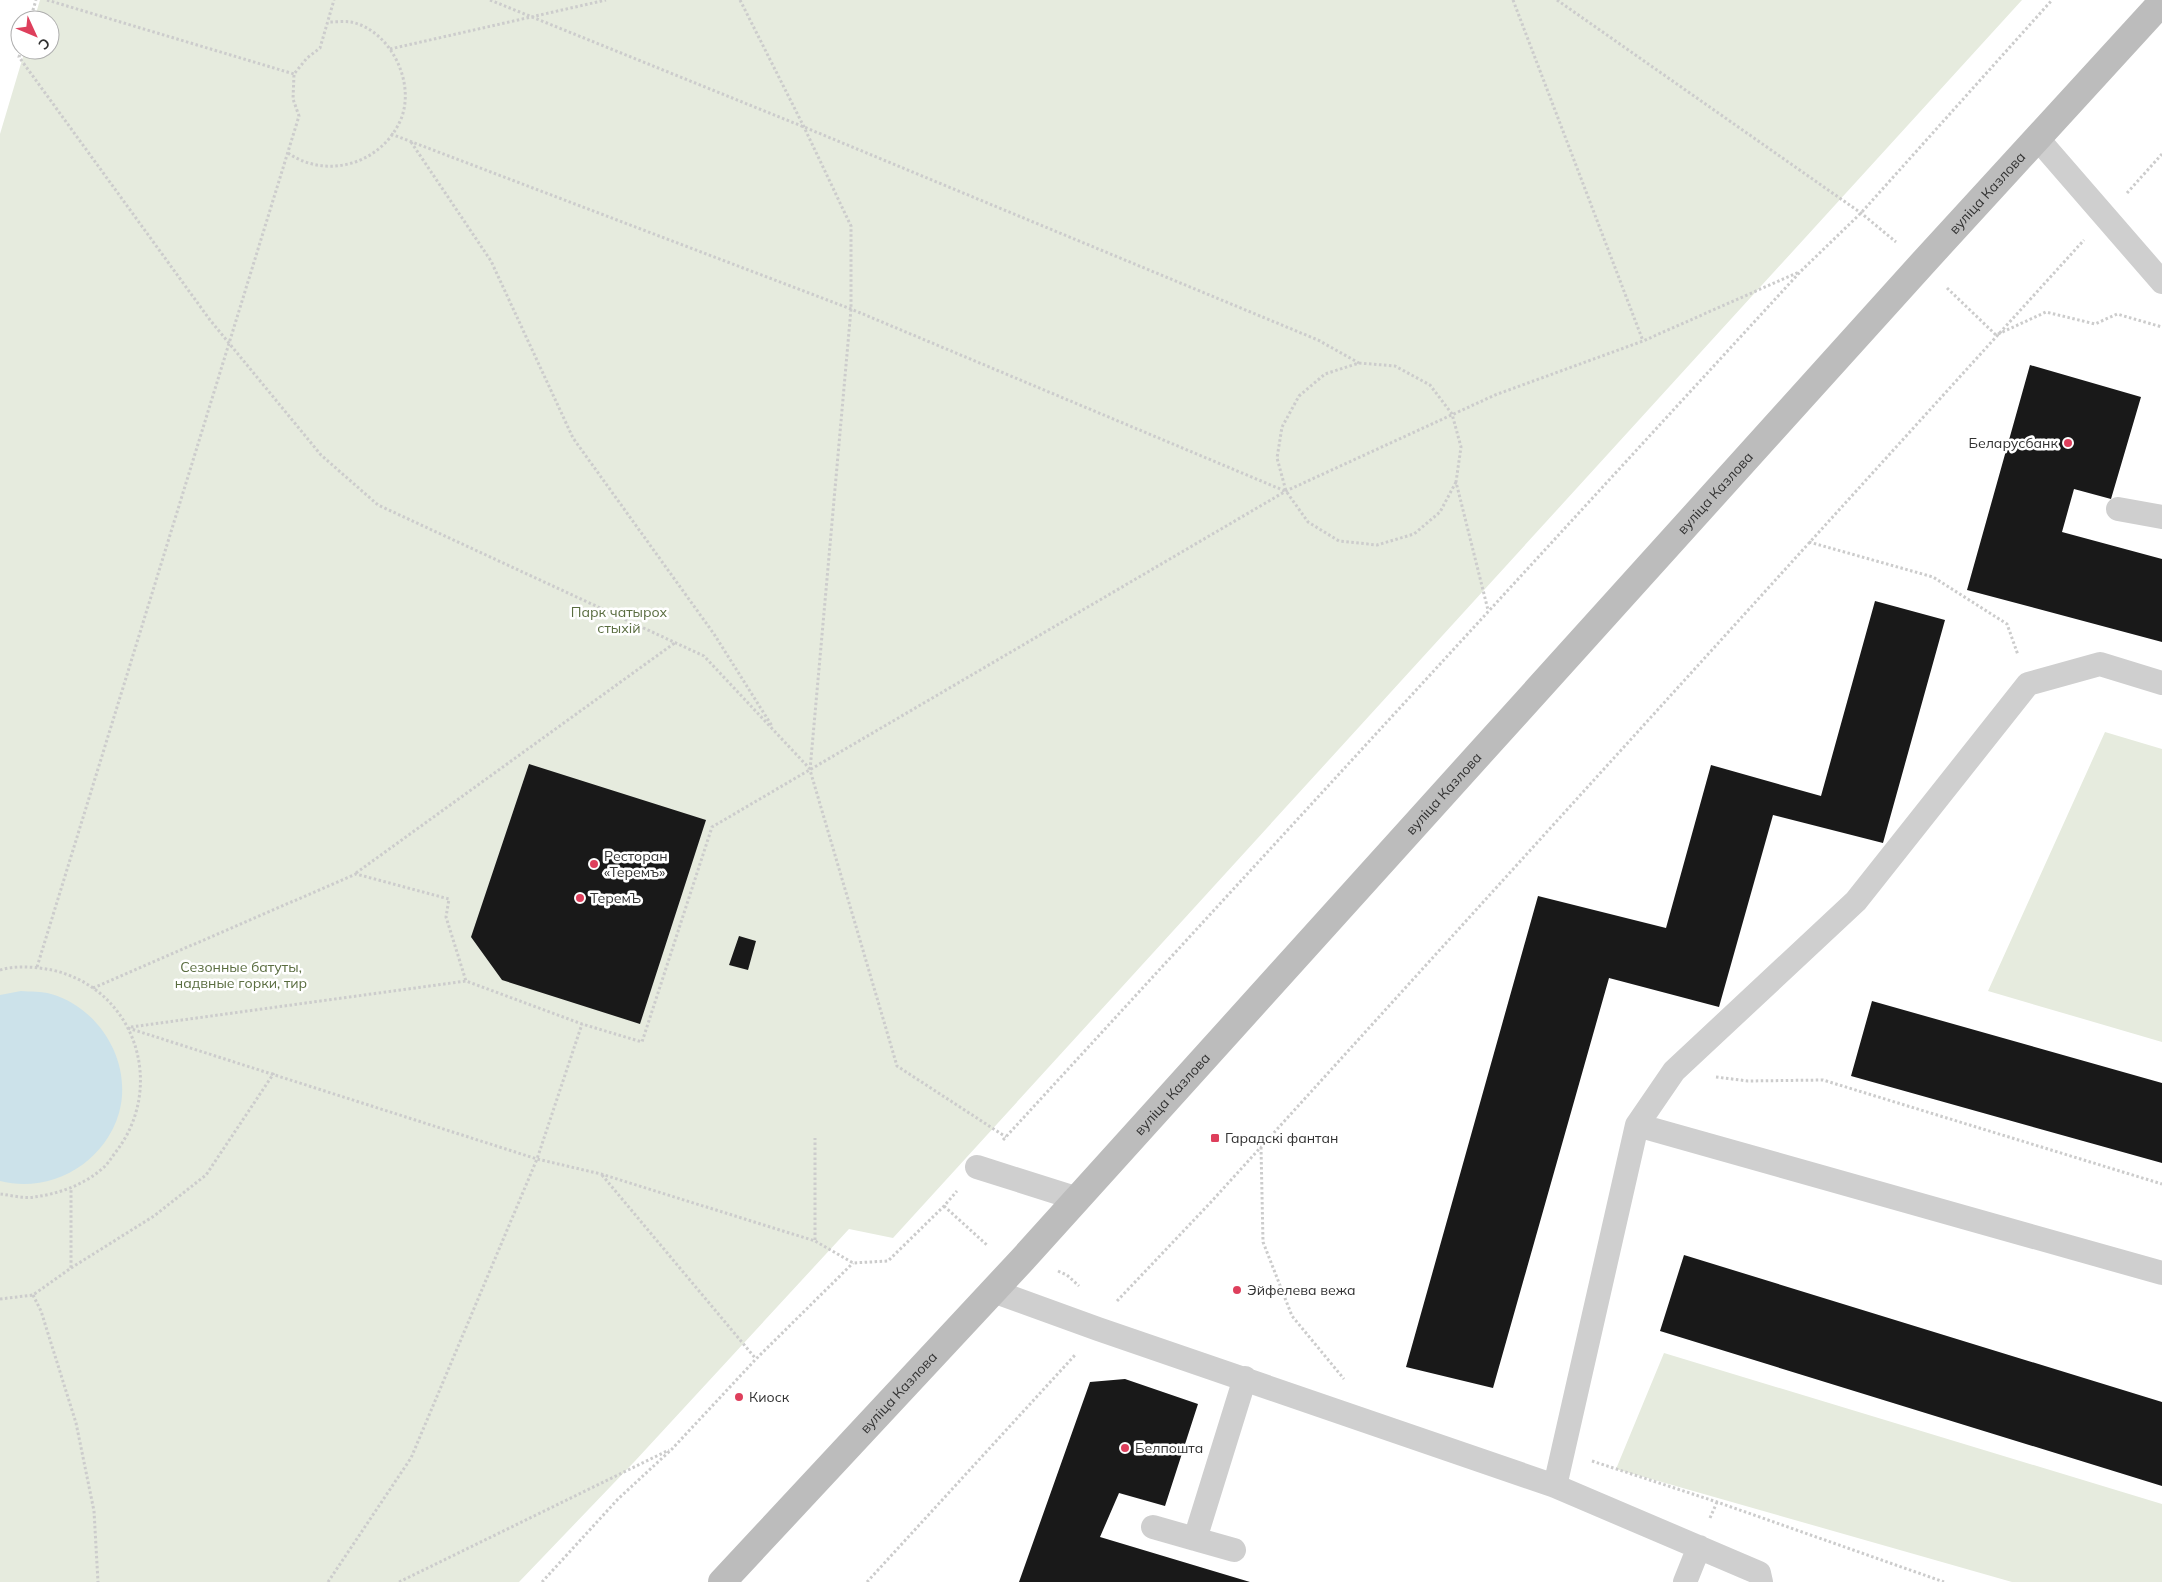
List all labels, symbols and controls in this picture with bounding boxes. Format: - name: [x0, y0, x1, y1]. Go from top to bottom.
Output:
- north arrow: [10, 10, 60, 60]
- text: С: [35, 34, 54, 54]
- street label: вуліца Казлова: [1945, 148, 2029, 238]
- place label: Беларусбанк: [1968, 434, 2058, 452]
- marker: Беларусбанк: [2062, 437, 2074, 449]
- street label: вуліца Казлова: [1673, 448, 1757, 538]
- park label: Парк чатырох стыхій: [571, 603, 668, 637]
- street label: вуліца Казлова: [1402, 748, 1486, 838]
- place label: Ресторан «Теремъ»: [604, 847, 668, 881]
- marker: Ресторан «Теремъ»: [588, 858, 600, 870]
- place label: ТеремЪ: [590, 889, 641, 907]
- marker: ТеремЪ: [574, 892, 586, 904]
- park label: Сезонные батуты, надвные горки, тир: [175, 958, 307, 992]
- street label: вуліца Казлова: [1130, 1049, 1214, 1139]
- place label: Гарадскі фантан: [1225, 1129, 1338, 1147]
- marker: Гарадскі фантан: [1209, 1132, 1221, 1144]
- place label: Эйфелева вежа: [1247, 1281, 1356, 1299]
- marker: Эйфелева вежа: [1231, 1284, 1243, 1296]
- street label: вуліца Казлова: [856, 1348, 941, 1437]
- place label: Киоск: [749, 1388, 790, 1406]
- marker: Киоск: [733, 1391, 745, 1403]
- place label: Белпошта: [1135, 1439, 1203, 1457]
- marker: Белпошта: [1119, 1442, 1131, 1454]

